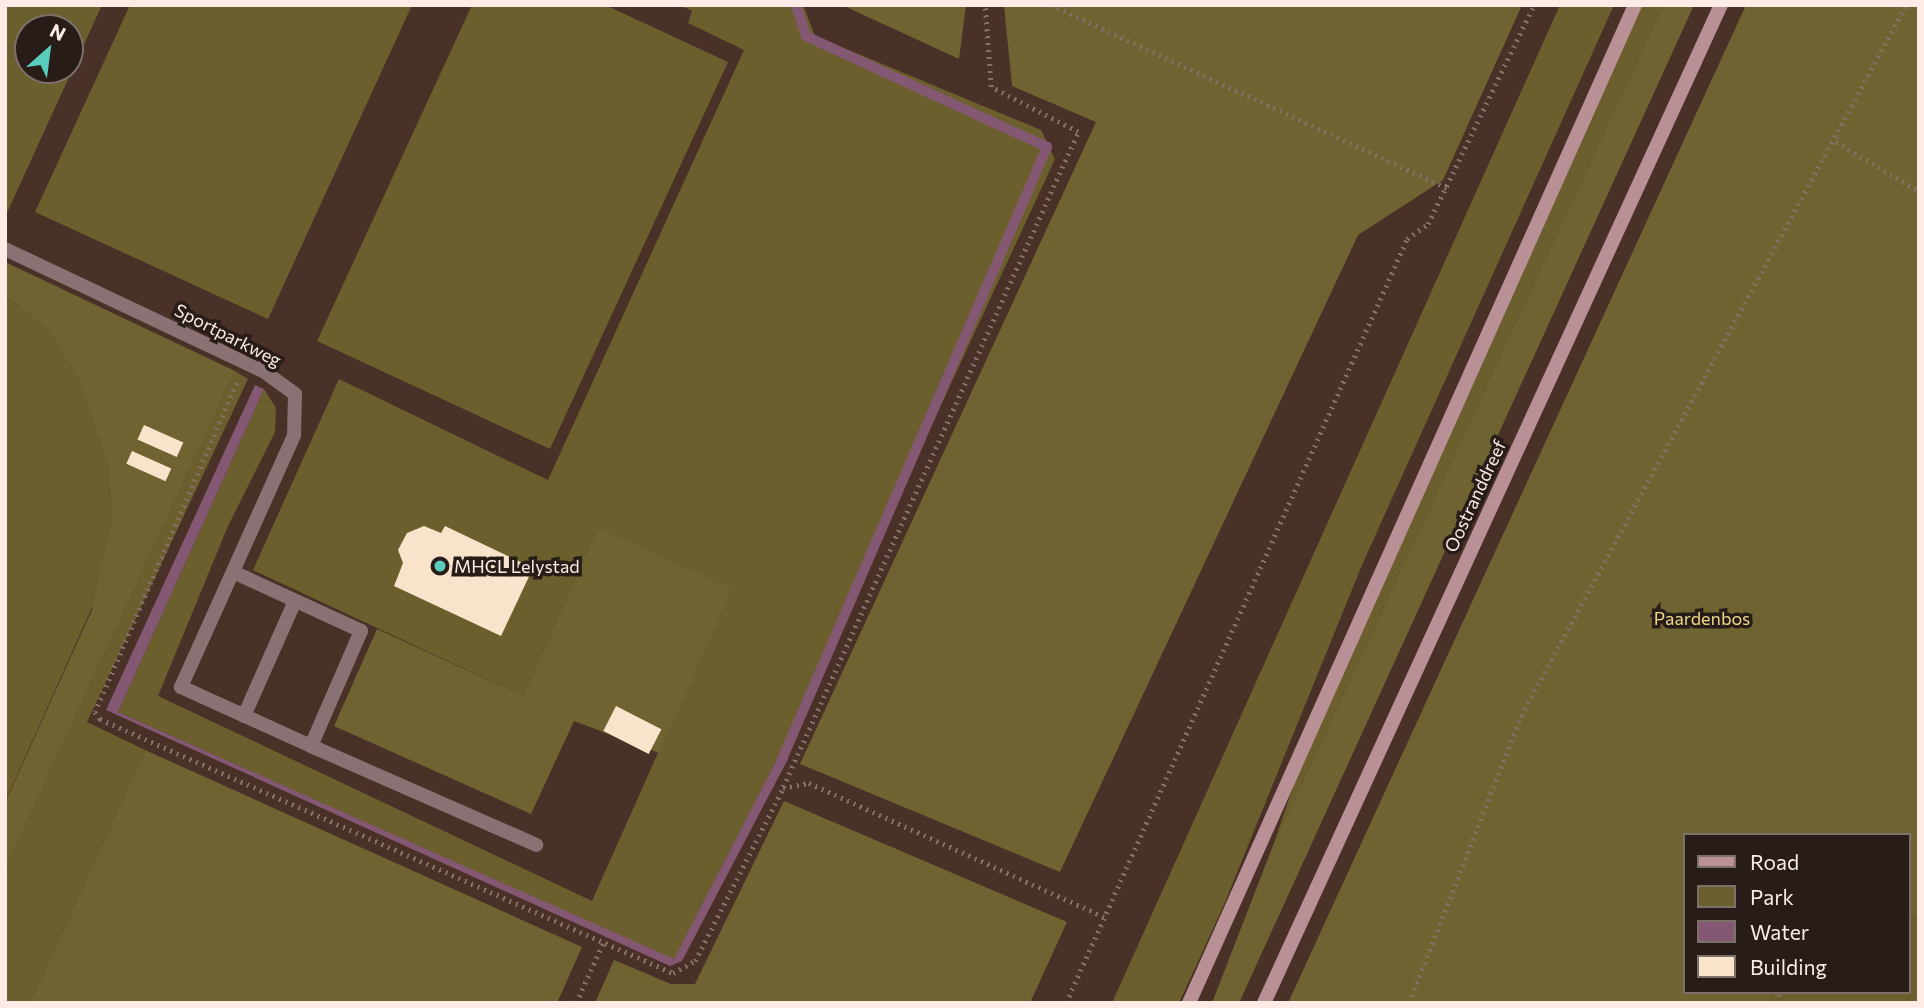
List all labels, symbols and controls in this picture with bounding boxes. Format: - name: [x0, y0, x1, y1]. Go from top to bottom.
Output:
- north arrow: [14, 14, 84, 84]
- text: N: [46, 18, 70, 45]
- street label: Sportparkweg: [171, 299, 285, 371]
- street label: Oostranddreef: [1440, 437, 1510, 555]
- place label: MHCL Lelystad: [454, 555, 580, 577]
- marker: MHCL Lelystad: [432, 558, 448, 574]
- park label: Paardenbos: [1654, 607, 1750, 629]
- legend: [1682, 833, 1910, 994]
- text: Road: [1750, 849, 1799, 874]
- text: Park: [1750, 884, 1794, 909]
- text: Water: [1750, 919, 1809, 944]
- text: Building: [1750, 954, 1827, 979]

